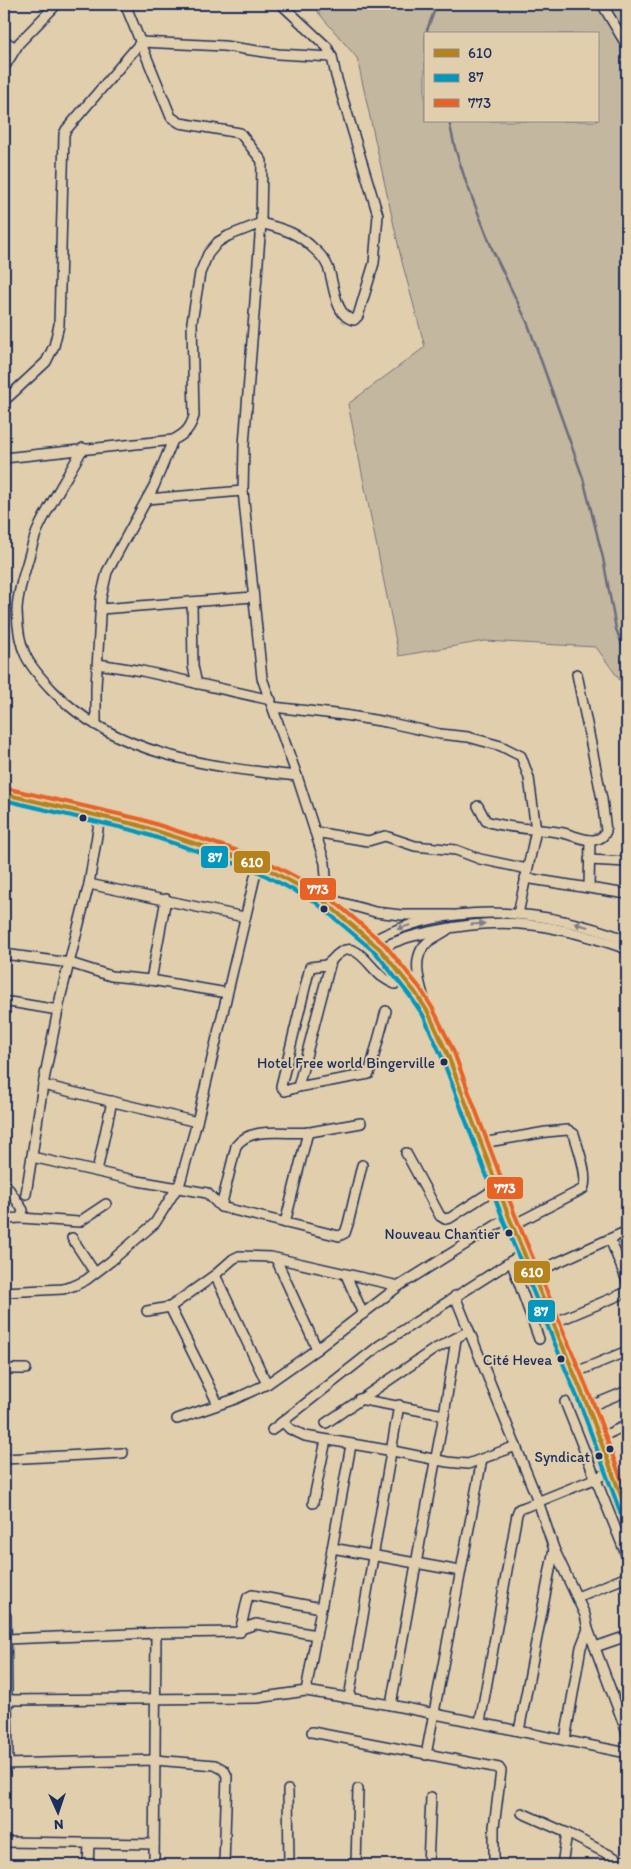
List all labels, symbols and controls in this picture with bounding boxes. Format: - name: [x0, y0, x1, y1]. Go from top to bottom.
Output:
- legend: [424, 32, 598, 122]
- text: 610: [468, 44, 492, 62]
- text: 87: [468, 68, 484, 86]
- text: 773: [468, 94, 491, 112]
- unlabelled marker: [78, 813, 88, 823]
- line badge: 87: [200, 845, 229, 869]
- text: 87: [208, 849, 222, 866]
- line badge: 610: [233, 850, 271, 874]
- text: 610: [241, 854, 264, 871]
- line badge: 773: [299, 877, 337, 901]
- text: 773: [306, 881, 329, 898]
- unlabelled marker: [319, 904, 329, 914]
- one-way arrow: [470, 920, 486, 928]
- one-way arrow: [573, 920, 588, 928]
- one-way arrow: [396, 924, 411, 932]
- place label: Hotel Free world Bingerville: [257, 1054, 435, 1072]
- marker: Hotel Free world Bingerville: [439, 1057, 449, 1067]
- line badge: 773: [486, 1176, 524, 1200]
- text: 773: [493, 1180, 516, 1197]
- place label: Nouveau Chantier: [385, 1225, 500, 1243]
- marker: Nouveau Chantier: [504, 1228, 514, 1238]
- line badge: 610: [513, 1260, 551, 1284]
- text: 610: [521, 1264, 544, 1281]
- line badge: 87: [527, 1299, 556, 1323]
- text: 87: [534, 1303, 548, 1320]
- place label: Cité Hevea: [483, 1351, 552, 1369]
- marker: Cité Hevea: [556, 1354, 566, 1364]
- unlabelled marker: [605, 1444, 615, 1454]
- place label: Syndicat: [535, 1448, 590, 1466]
- marker: Syndicat: [594, 1451, 604, 1461]
- north arrow: [32, 1786, 82, 1836]
- text: N: [53, 1816, 64, 1833]

